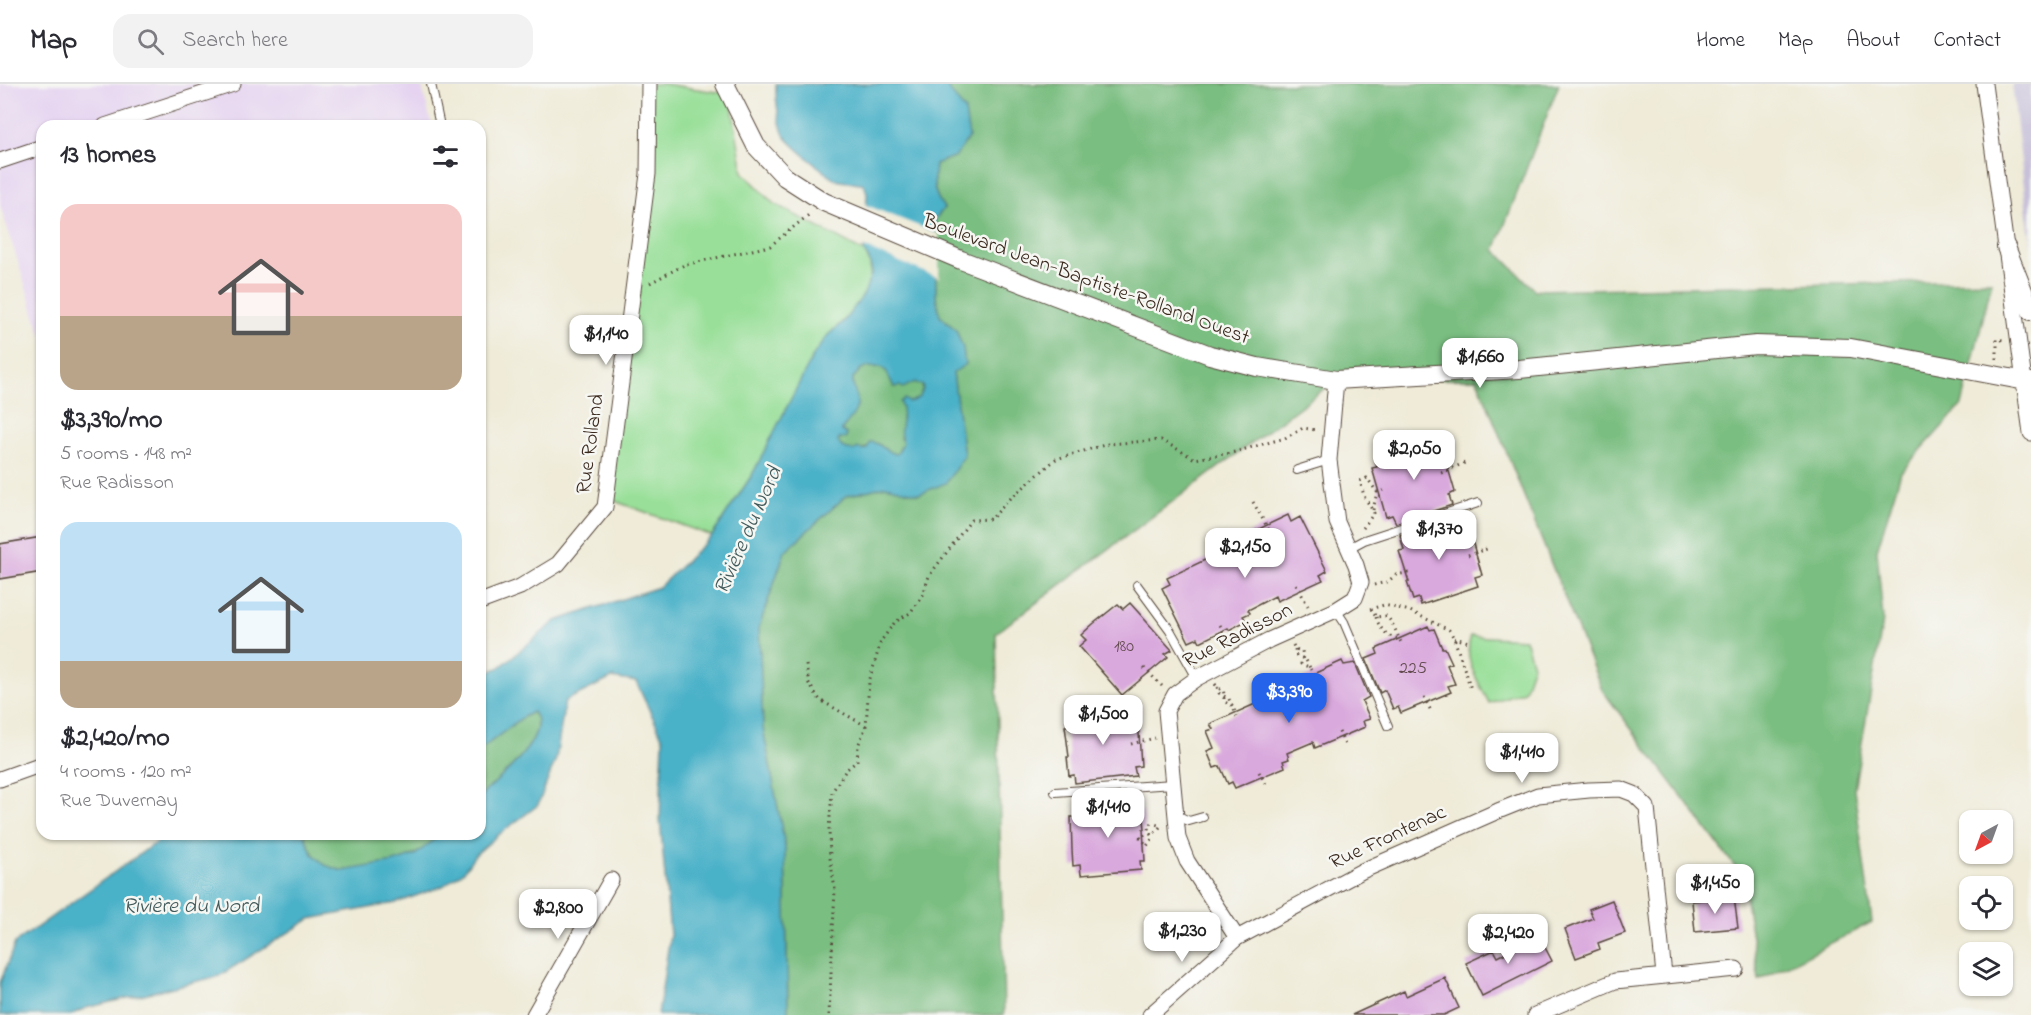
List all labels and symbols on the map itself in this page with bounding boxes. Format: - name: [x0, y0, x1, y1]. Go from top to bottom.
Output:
- street label: Boulevard Jean-Baptiste-Rolland Ouest: [918, 206, 1253, 353]
- pin: $1,140: [557, 315, 655, 366]
- pin: $1,660: [1431, 338, 1529, 389]
- street label: Rue Rolland: [569, 392, 613, 496]
- pin: $2,050: [1365, 430, 1463, 481]
- water label: Rivière du Nord: [707, 461, 792, 600]
- pin: $1,370: [1390, 510, 1488, 561]
- pin: $2,150: [1196, 528, 1294, 579]
- street label: Rue Radisson: [1178, 596, 1298, 676]
- house number: 180: [1114, 634, 1134, 660]
- house number: 225: [1399, 656, 1427, 682]
- pin: $3,390: [1240, 673, 1338, 724]
- pin: $1,500: [1054, 695, 1152, 746]
- pin: $1,410: [1473, 733, 1571, 784]
- pin: $1,410: [1059, 788, 1157, 839]
- street label: Rue Frontenac: [1325, 798, 1452, 878]
- north arrow: [1959, 810, 2013, 864]
- pin: $1,450: [1666, 864, 1764, 915]
- pin: $2,800: [509, 889, 607, 940]
- water label: Rivière du Nord: [123, 891, 261, 923]
- pin: $1,230: [1133, 912, 1231, 963]
- pin: $2,420: [1459, 914, 1557, 965]

